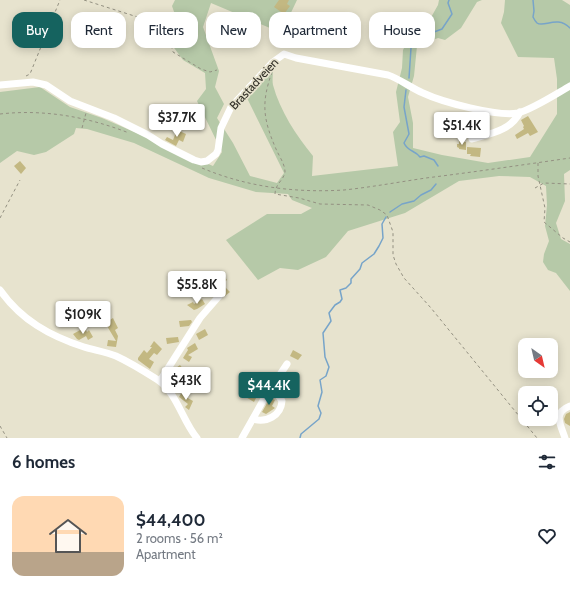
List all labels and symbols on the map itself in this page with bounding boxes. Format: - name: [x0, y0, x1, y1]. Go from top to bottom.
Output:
- street label: Brastadveien: [226, 54, 282, 113]
- pin: $37.7K: [144, 104, 210, 138]
- pin: $51.4K: [429, 112, 495, 146]
- pin: $55.8K: [164, 271, 230, 305]
- pin: $109K: [55, 301, 111, 335]
- north arrow: [518, 338, 558, 378]
- pin: $43K: [162, 367, 210, 401]
- pin: $44.4K: [236, 372, 302, 406]

